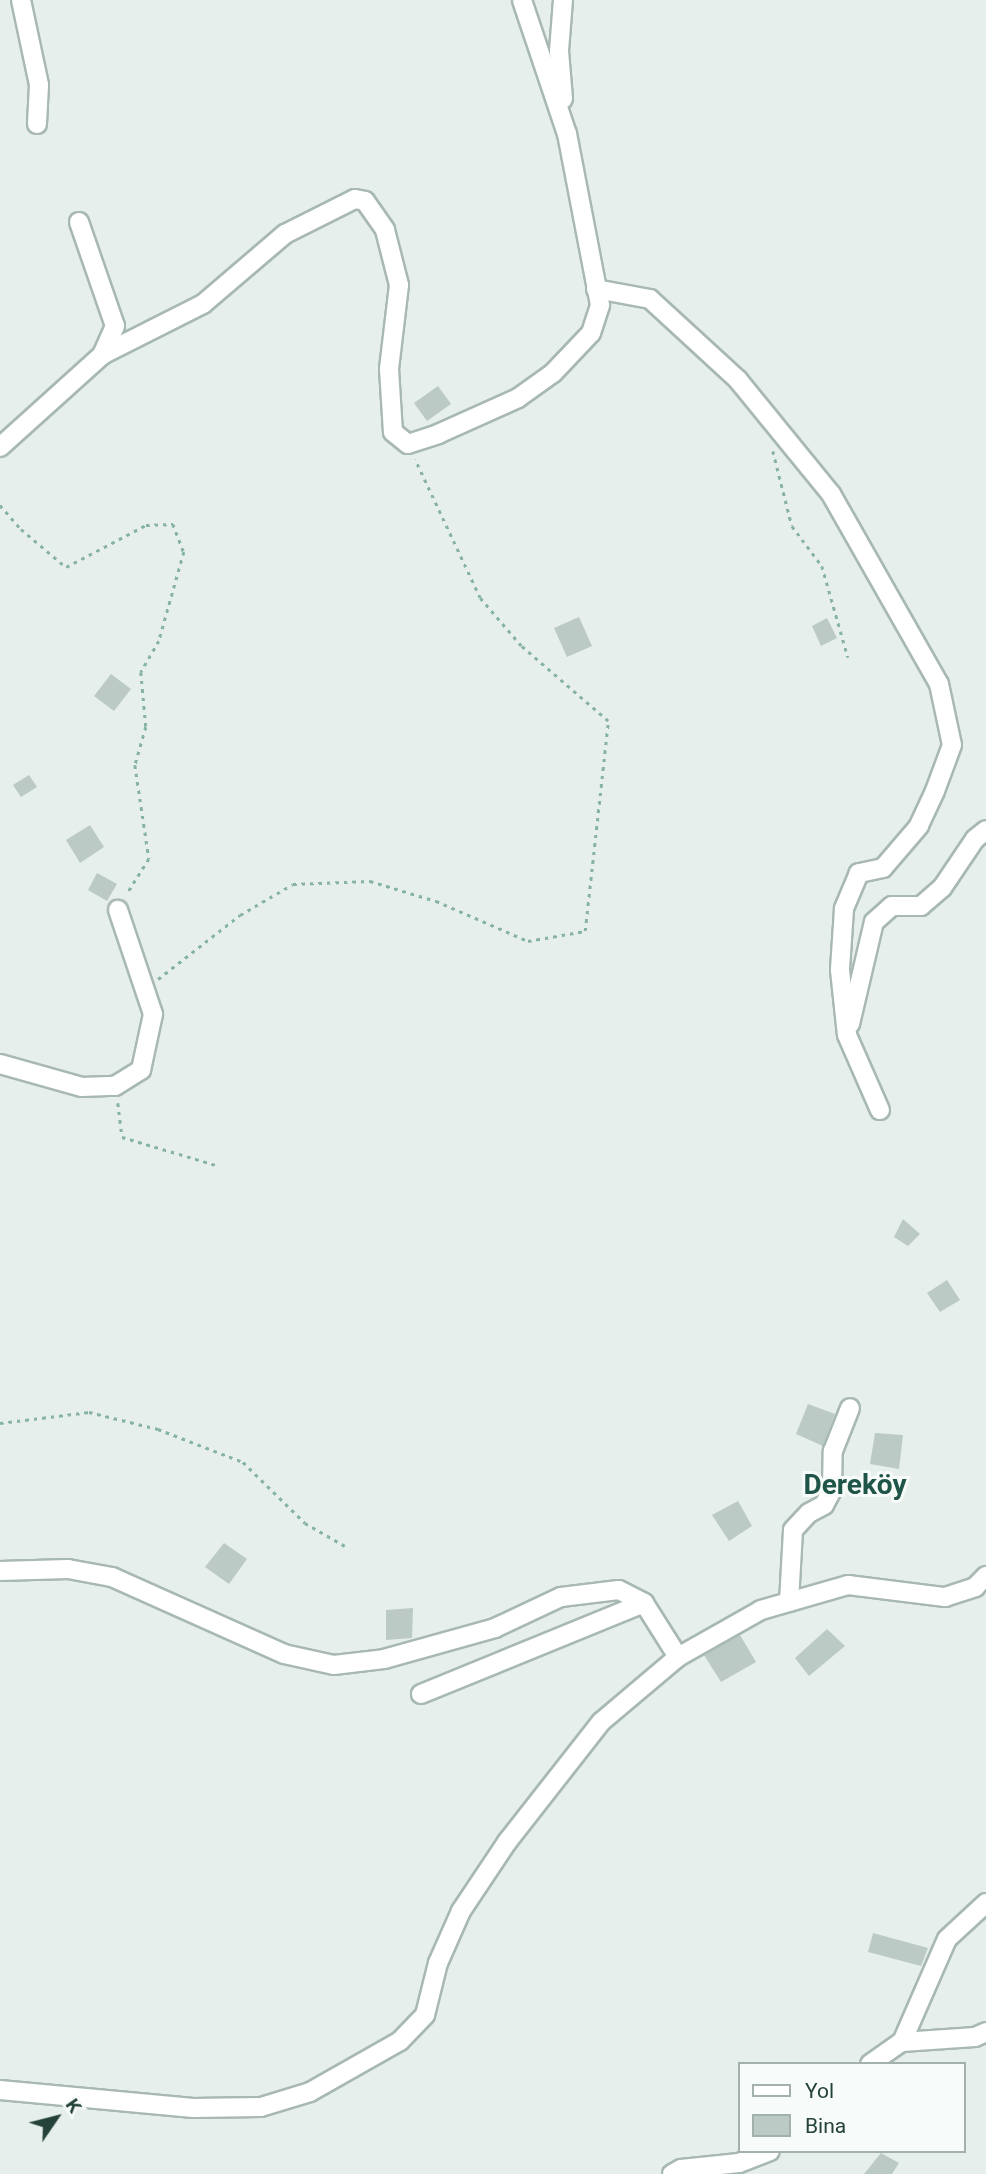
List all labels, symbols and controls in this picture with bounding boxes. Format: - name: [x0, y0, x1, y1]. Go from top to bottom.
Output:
- district label: Dereköy: [803, 1468, 907, 1502]
- legend: [738, 2062, 965, 2153]
- text: Yol: [805, 2079, 834, 2103]
- north arrow: [21, 2083, 91, 2153]
- text: K: [61, 2094, 87, 2117]
- text: Bina: [805, 2114, 846, 2138]

